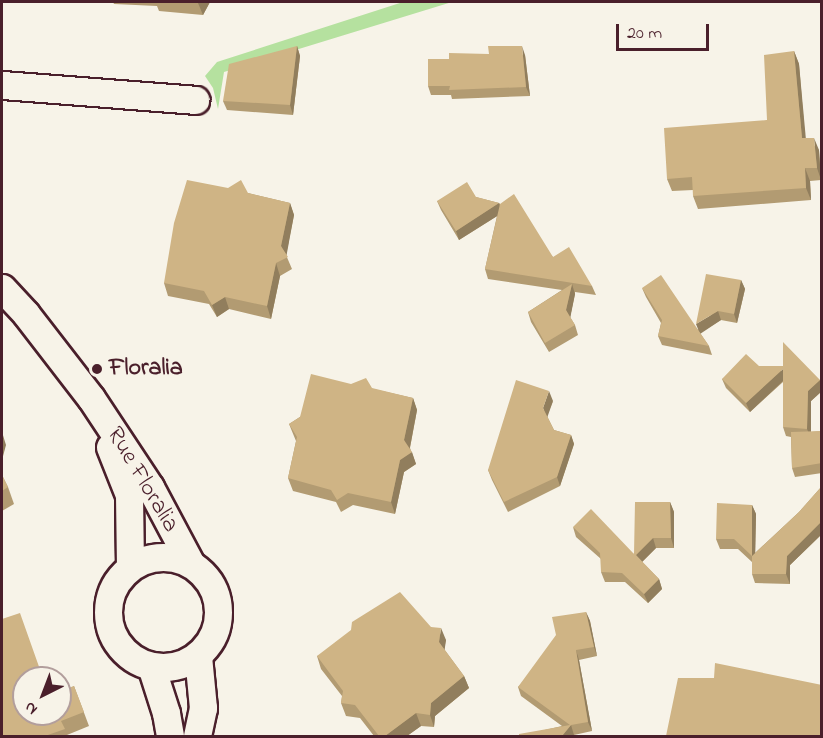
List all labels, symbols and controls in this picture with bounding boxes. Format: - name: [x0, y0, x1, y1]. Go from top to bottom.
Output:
- scale bar: [619, 12, 712, 50]
- text: 20 m: [627, 21, 662, 47]
- place label: Floralia: [109, 355, 183, 383]
- marker: Floralia: [90, 362, 104, 376]
- street label: Rue Floralia: [99, 422, 185, 538]
- north arrow: [12, 666, 72, 726]
- text: N: [19, 695, 43, 720]

